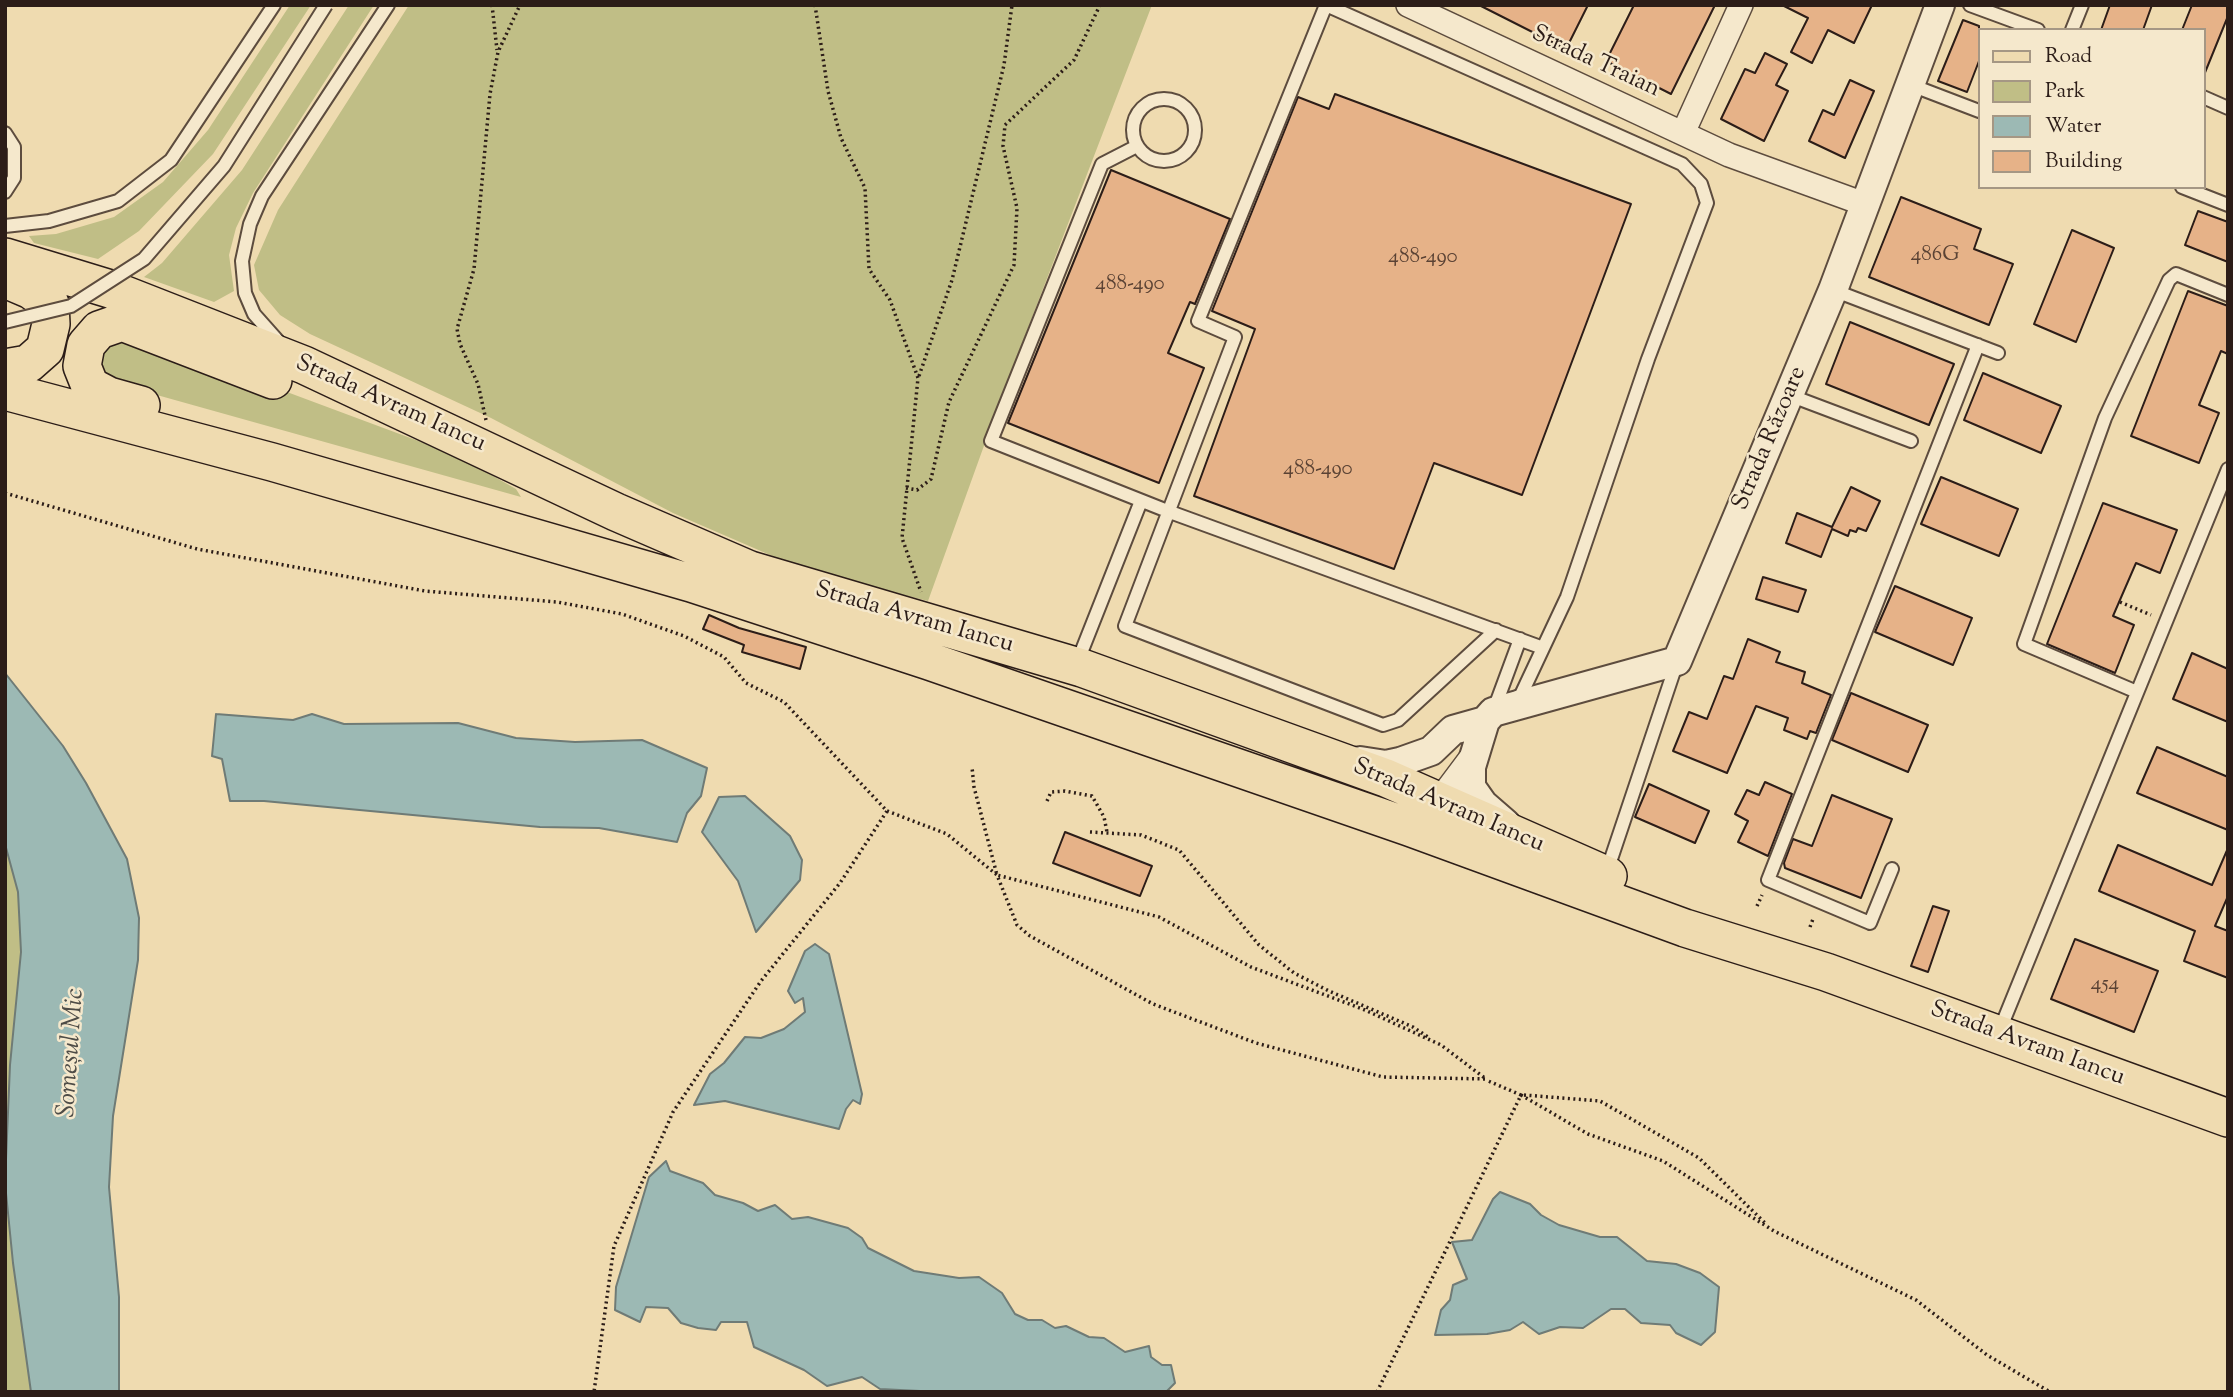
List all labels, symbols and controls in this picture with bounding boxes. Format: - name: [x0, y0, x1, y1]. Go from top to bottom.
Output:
- street label: Strada Traian: [1526, 21, 1664, 105]
- legend: [1978, 28, 2205, 189]
- text: Road: [2045, 42, 2092, 72]
- text: Park: [2045, 77, 2085, 107]
- text: Water: [2045, 112, 2101, 142]
- text: Building: [2045, 147, 2122, 177]
- house number: 486G: [1911, 243, 1959, 269]
- house number: 488-490: [1388, 245, 1458, 271]
- house number: 488-490: [1095, 272, 1165, 298]
- street label: Strada Avram Iancu: [290, 350, 490, 460]
- street label: Strada Răzoare: [1728, 363, 1814, 515]
- house number: 488-490: [1283, 457, 1353, 483]
- street label: Strada Avram Iancu: [811, 577, 1017, 661]
- street label: Strada Avram Iancu: [1348, 754, 1548, 860]
- house number: 454: [2091, 972, 2119, 998]
- water label: Someșul Mic: [53, 987, 93, 1119]
- street label: Strada Avram Iancu: [1926, 996, 2128, 1094]

